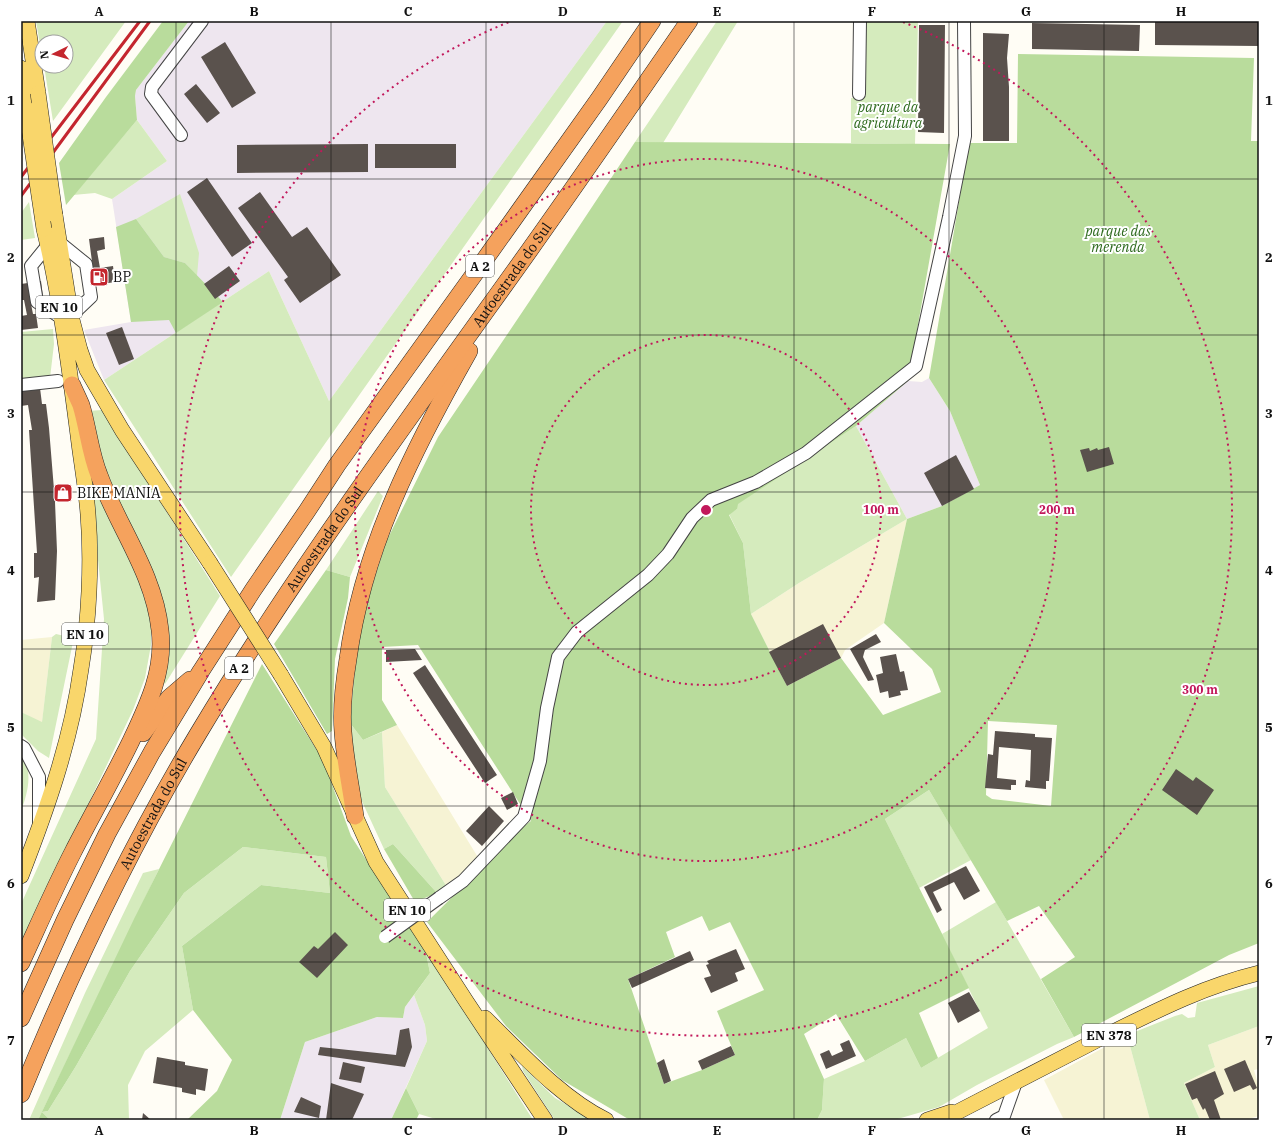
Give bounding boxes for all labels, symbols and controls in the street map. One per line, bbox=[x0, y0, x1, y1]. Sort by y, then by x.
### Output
text: A bbox=[94, 3, 104, 20]
text: B bbox=[249, 3, 259, 20]
text: C bbox=[404, 3, 413, 20]
text: D bbox=[558, 3, 568, 20]
text: E bbox=[713, 3, 721, 20]
text: F bbox=[868, 3, 876, 20]
text: G bbox=[1021, 3, 1031, 20]
text: H bbox=[1176, 3, 1187, 20]
north arrow bbox=[34, 34, 74, 74]
text: N bbox=[37, 50, 51, 60]
text: 1 bbox=[7, 92, 15, 109]
text: 1 bbox=[1265, 92, 1273, 109]
park label: parque da agricultura bbox=[854, 98, 923, 132]
street label: Autoestrada do Sul bbox=[468, 219, 555, 330]
park label: parque das merenda bbox=[1083, 222, 1152, 256]
text: 2 bbox=[7, 249, 15, 266]
text: 2 bbox=[1265, 249, 1273, 266]
road number: A 2 bbox=[466, 255, 494, 277]
fuel station icon: BP bbox=[88, 266, 110, 288]
place label: BP bbox=[113, 268, 131, 286]
road number: EN 10 bbox=[36, 296, 82, 318]
text: 3 bbox=[7, 405, 15, 422]
text: 3 bbox=[1265, 405, 1273, 422]
shop icon: BIKE MANIA bbox=[52, 482, 74, 504]
street label: Autoestrada do Sul bbox=[282, 483, 367, 595]
place label: BIKE MANIA bbox=[77, 484, 161, 502]
text: 100 m bbox=[863, 502, 899, 517]
text: 200 m bbox=[1039, 502, 1075, 517]
centre of rings bbox=[699, 503, 713, 517]
text: 4 bbox=[7, 562, 15, 579]
text: 4 bbox=[1265, 562, 1273, 579]
road number: EN 10 bbox=[62, 623, 108, 645]
road number: A 2 bbox=[225, 657, 253, 679]
text: 300 m bbox=[1182, 682, 1218, 697]
text: 5 bbox=[7, 719, 15, 736]
text: 5 bbox=[1265, 719, 1273, 736]
street label: Autoestrada do Sul bbox=[116, 755, 191, 873]
text: 6 bbox=[7, 875, 15, 892]
text: 6 bbox=[1265, 875, 1273, 892]
road number: EN 10 bbox=[384, 899, 430, 921]
road number: EN 378 bbox=[1082, 1024, 1136, 1046]
text: 7 bbox=[7, 1032, 15, 1049]
text: 7 bbox=[1265, 1032, 1273, 1049]
text: A bbox=[94, 1122, 104, 1139]
text: B bbox=[249, 1122, 259, 1139]
text: C bbox=[404, 1122, 413, 1139]
text: D bbox=[558, 1122, 568, 1139]
text: E bbox=[713, 1122, 721, 1139]
text: F bbox=[868, 1122, 876, 1139]
text: G bbox=[1021, 1122, 1031, 1139]
text: H bbox=[1176, 1122, 1187, 1139]

